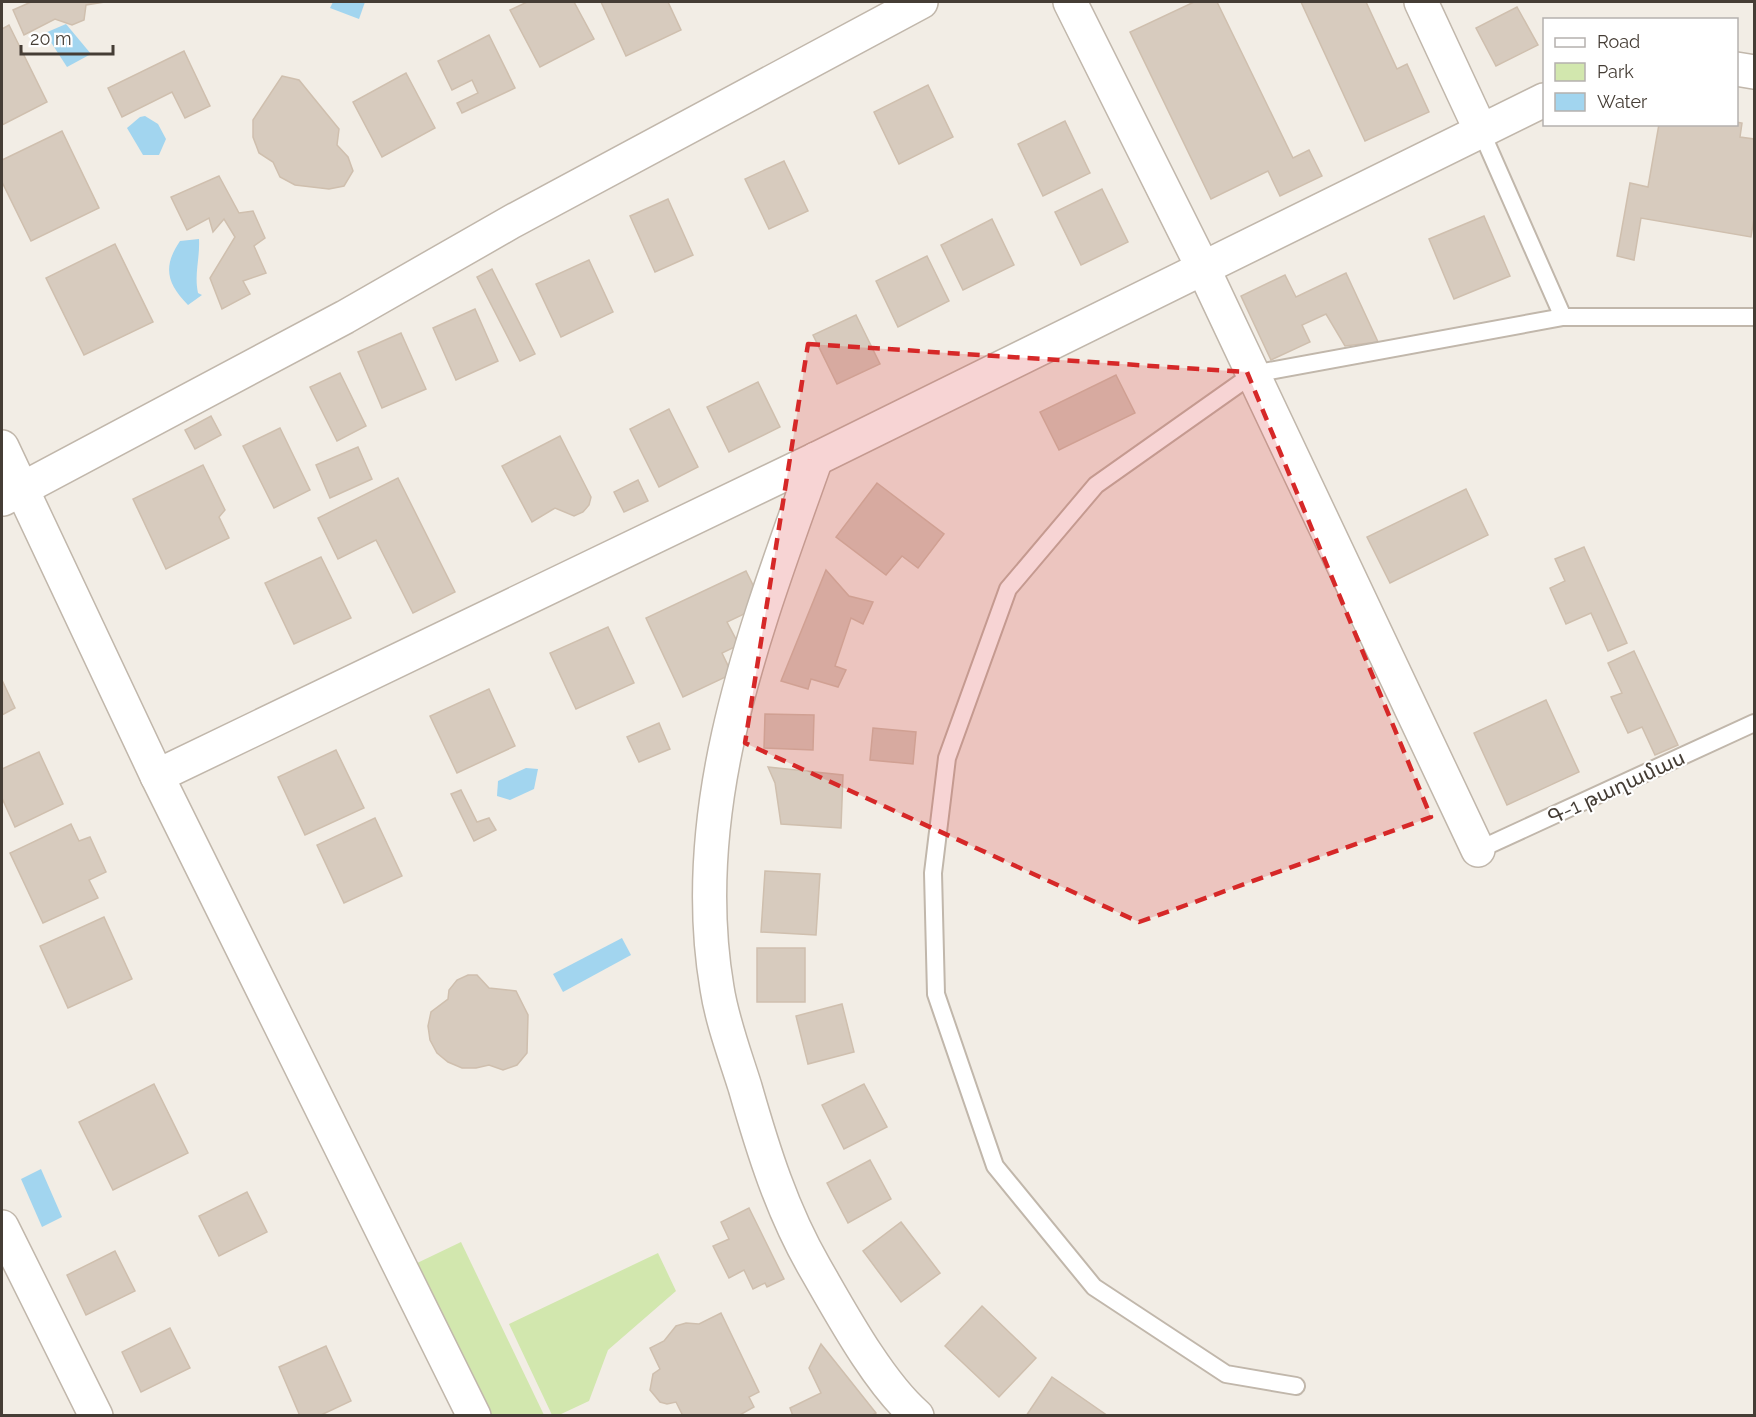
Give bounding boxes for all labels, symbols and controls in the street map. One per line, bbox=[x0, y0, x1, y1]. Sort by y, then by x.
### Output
scale bar bbox=[21, 18, 112, 56]
legend bbox=[1543, 18, 1738, 126]
text: 20 m bbox=[30, 28, 72, 49]
text: Road bbox=[1597, 31, 1640, 52]
text: Park bbox=[1597, 61, 1634, 82]
text: Water bbox=[1597, 91, 1648, 112]
street label: Գ-1 թաղամաս bbox=[1543, 744, 1689, 830]

